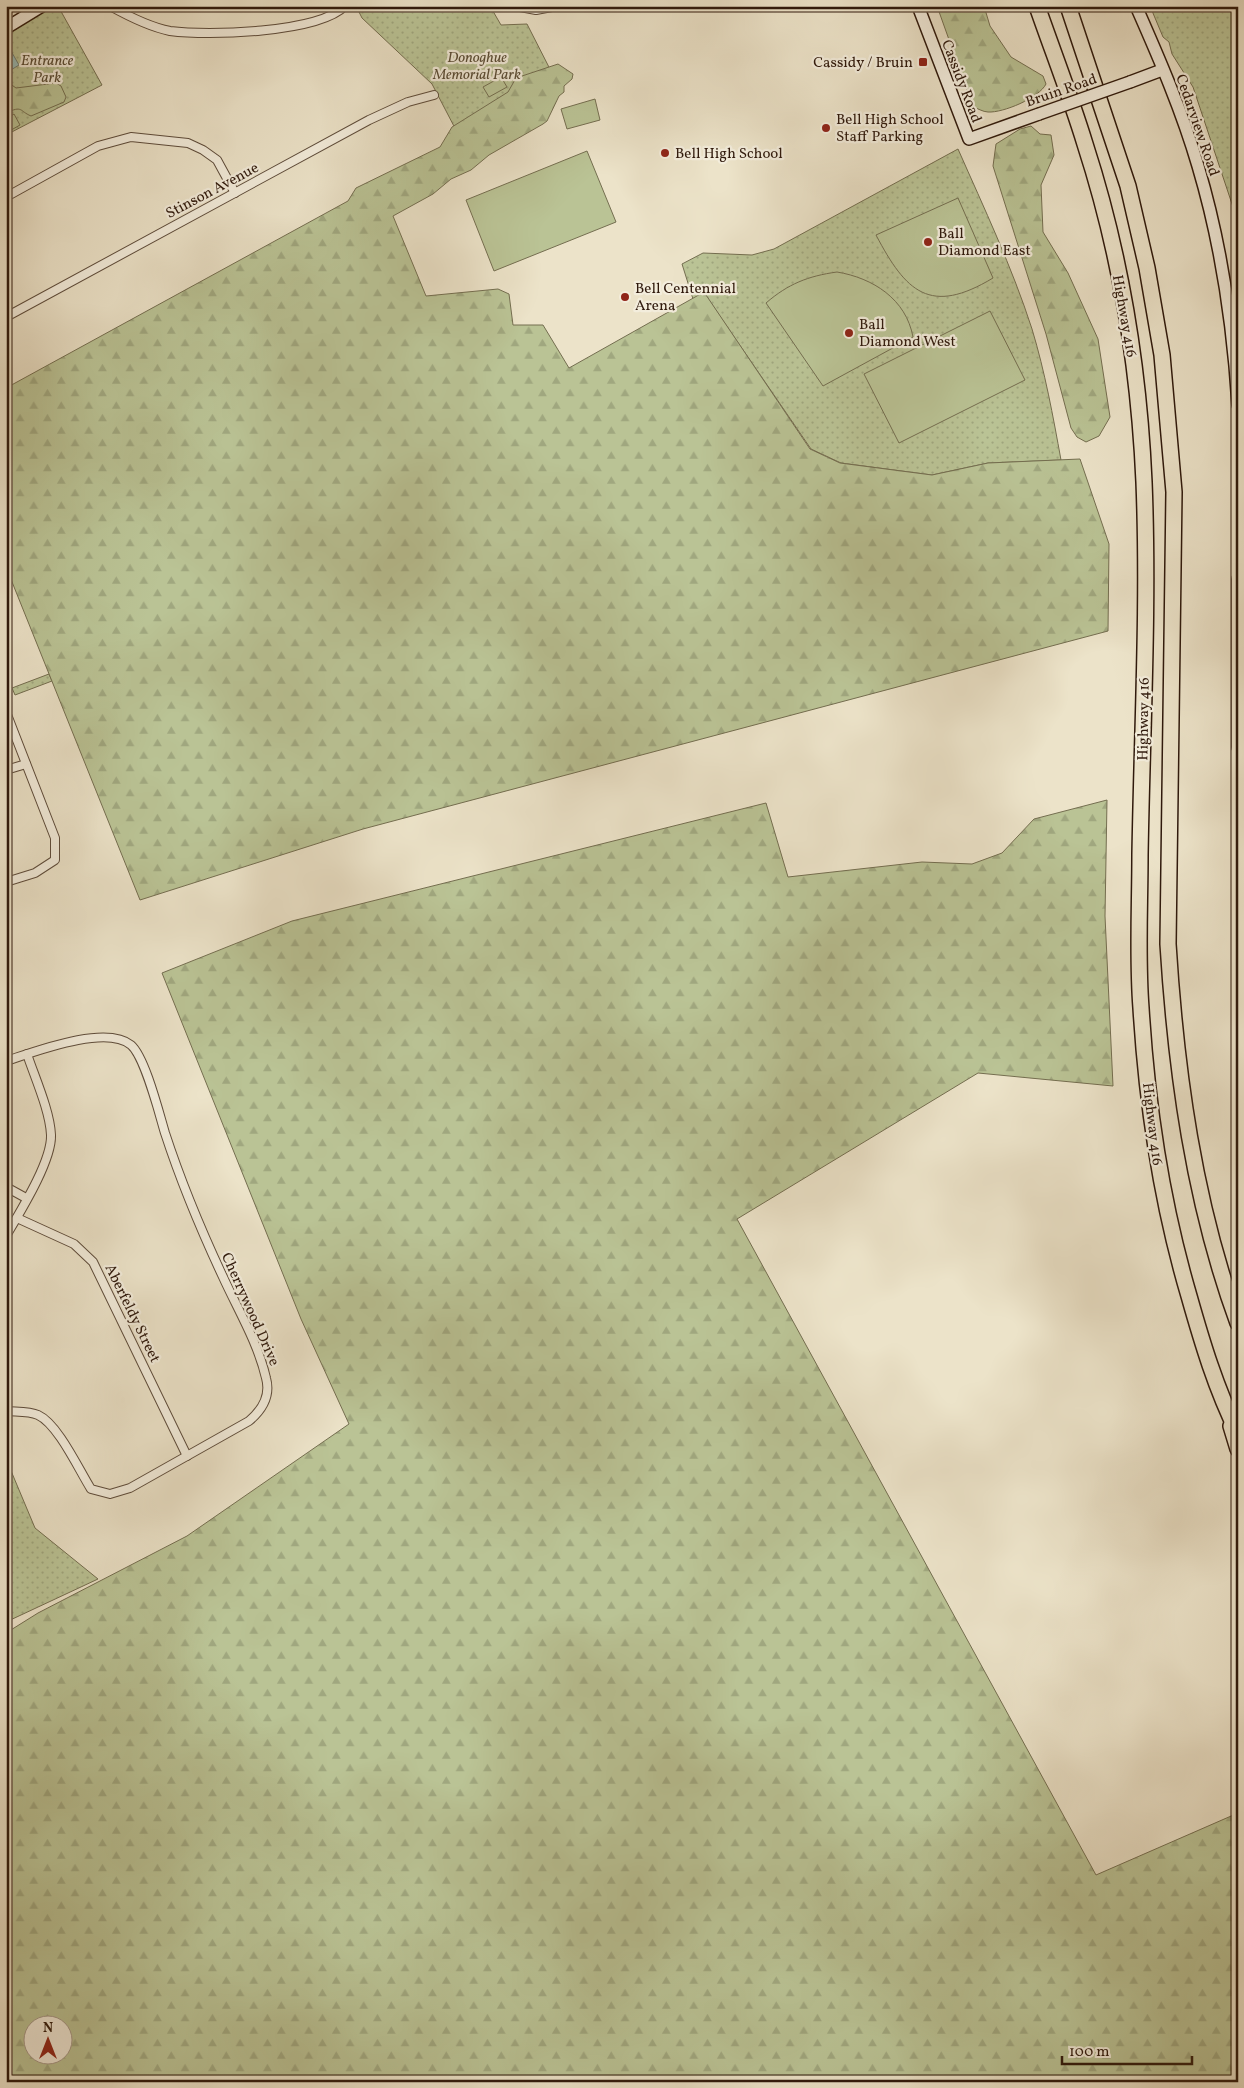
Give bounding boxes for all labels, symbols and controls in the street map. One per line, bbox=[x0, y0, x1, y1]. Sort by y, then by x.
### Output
street label: Cassidy Road bbox=[935, 37, 986, 126]
park label: Donoghue Memorial Park bbox=[432, 48, 521, 86]
park label: Entrance Park bbox=[21, 51, 74, 89]
place label: Cassidy / Bruin bbox=[813, 53, 913, 74]
marker: Cassidy / Bruin bbox=[917, 56, 929, 68]
street label: Bruin Road bbox=[1023, 69, 1100, 113]
street label: Cedarview Road bbox=[1169, 72, 1224, 179]
place label: Bell High School Staff Parking bbox=[836, 110, 944, 148]
marker: Bell High School Staff Parking bbox=[820, 122, 832, 134]
place label: Bell High School bbox=[675, 144, 783, 165]
marker: Bell High School bbox=[659, 147, 671, 159]
street label: Stinson Avenue bbox=[163, 158, 263, 225]
place label: Ball Diamond East bbox=[938, 224, 1031, 262]
marker: Ball Diamond East bbox=[922, 236, 934, 248]
street label: Highway 416 bbox=[1106, 273, 1141, 359]
place label: Bell Centennial Arena bbox=[635, 279, 736, 317]
marker: Bell Centennial Arena bbox=[619, 291, 631, 303]
place label: Ball Diamond West bbox=[859, 315, 956, 353]
marker: Ball Diamond West bbox=[843, 327, 855, 339]
street label: Highway 416 bbox=[1133, 677, 1156, 761]
street label: Highway 416 bbox=[1136, 1081, 1167, 1167]
street label: Cherrywood Drive bbox=[215, 1250, 284, 1370]
street label: Aberfeldy Street bbox=[99, 1261, 165, 1366]
north arrow bbox=[22, 2016, 72, 2066]
text: N bbox=[43, 2019, 53, 2038]
scale bar bbox=[1062, 2033, 1192, 2065]
text: 100 m bbox=[1069, 2042, 1109, 2063]

